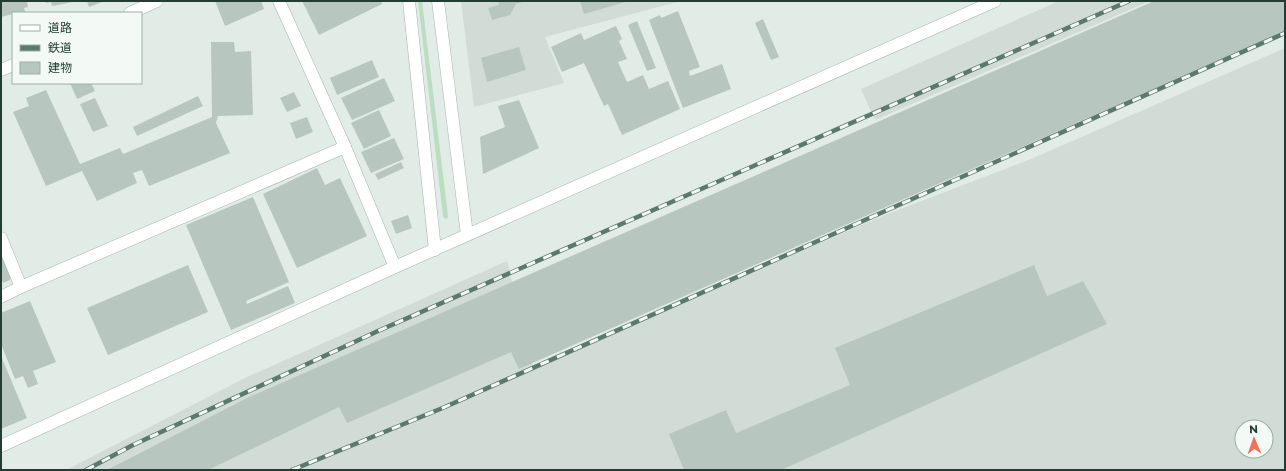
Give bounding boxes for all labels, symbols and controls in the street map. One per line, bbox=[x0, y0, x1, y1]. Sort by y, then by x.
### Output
legend bbox=[12, 12, 142, 84]
text: 道路 bbox=[48, 20, 72, 35]
text: 鉄道 bbox=[48, 40, 72, 55]
text: 建物 bbox=[48, 60, 72, 75]
north arrow bbox=[1234, 419, 1274, 459]
text: N bbox=[1249, 422, 1258, 436]

